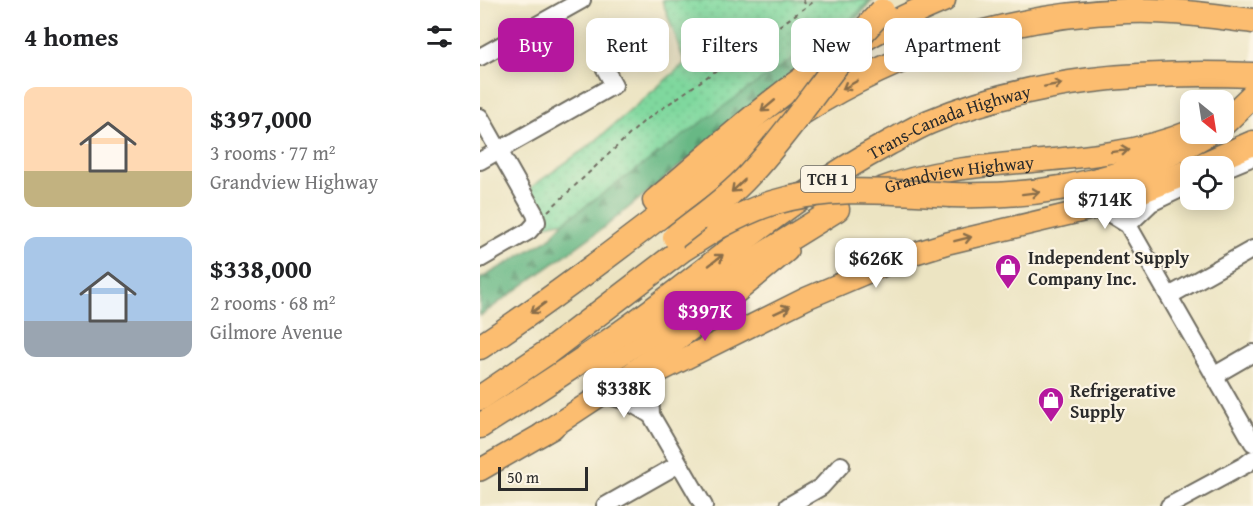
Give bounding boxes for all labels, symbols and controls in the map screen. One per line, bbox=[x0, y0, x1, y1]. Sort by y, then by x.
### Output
text: 4 homes bbox=[24, 17, 119, 56]
chip: Buy bbox=[498, 18, 574, 72]
chip: Rent bbox=[586, 18, 669, 72]
chip: Filters bbox=[681, 18, 779, 72]
chip: New bbox=[791, 18, 872, 72]
chip: Apartment bbox=[884, 18, 1022, 72]
icon: filters bbox=[423, 20, 456, 53]
street label: Trans-Canada Highway bbox=[862, 77, 1033, 166]
one-way arrow bbox=[842, 79, 859, 91]
one-way arrow bbox=[1043, 79, 1063, 90]
north arrow bbox=[1180, 90, 1234, 144]
map controls bbox=[1180, 90, 1234, 210]
text: $397,000 bbox=[210, 99, 312, 138]
one-way arrow bbox=[761, 99, 776, 113]
icon: home bbox=[72, 111, 144, 183]
text: 3 rooms · 77 m² bbox=[210, 138, 336, 167]
one-way arrow bbox=[1110, 145, 1130, 156]
street label: Grandview Highway bbox=[881, 148, 1035, 200]
button: locate bbox=[1180, 156, 1234, 210]
road number: TCH 1 bbox=[801, 166, 855, 192]
text: Grandview Highway bbox=[210, 167, 378, 196]
one-way arrow bbox=[731, 178, 746, 192]
pin: $714K bbox=[1063, 179, 1147, 230]
text: $714K bbox=[1078, 184, 1132, 213]
one-way arrow bbox=[1020, 187, 1040, 198]
one-way arrow bbox=[954, 233, 973, 245]
pin: $626K bbox=[834, 238, 918, 289]
text: $626K bbox=[849, 243, 903, 272]
place label: Independent Supply Company Inc. bbox=[1028, 244, 1190, 292]
text: $338,000 bbox=[210, 249, 312, 288]
shop icon: Independent Supply Company Inc. bbox=[993, 252, 1023, 290]
one-way arrow bbox=[708, 253, 724, 266]
icon: home bbox=[72, 261, 144, 333]
text: 2 rooms · 68 m² bbox=[210, 288, 336, 317]
pin: $397K bbox=[663, 291, 747, 342]
text: $397K bbox=[678, 296, 732, 325]
one-way arrow bbox=[530, 302, 546, 314]
one-way arrow bbox=[772, 303, 790, 315]
text: Gilmore Avenue bbox=[210, 317, 343, 346]
pin: $338K bbox=[582, 368, 666, 419]
text: $338K bbox=[597, 373, 651, 402]
place label: Refrigerative Supply bbox=[1070, 377, 1176, 425]
shop icon: Refrigerative Supply bbox=[1036, 385, 1066, 423]
scale bar bbox=[498, 464, 588, 492]
text: 50 m bbox=[507, 465, 539, 489]

